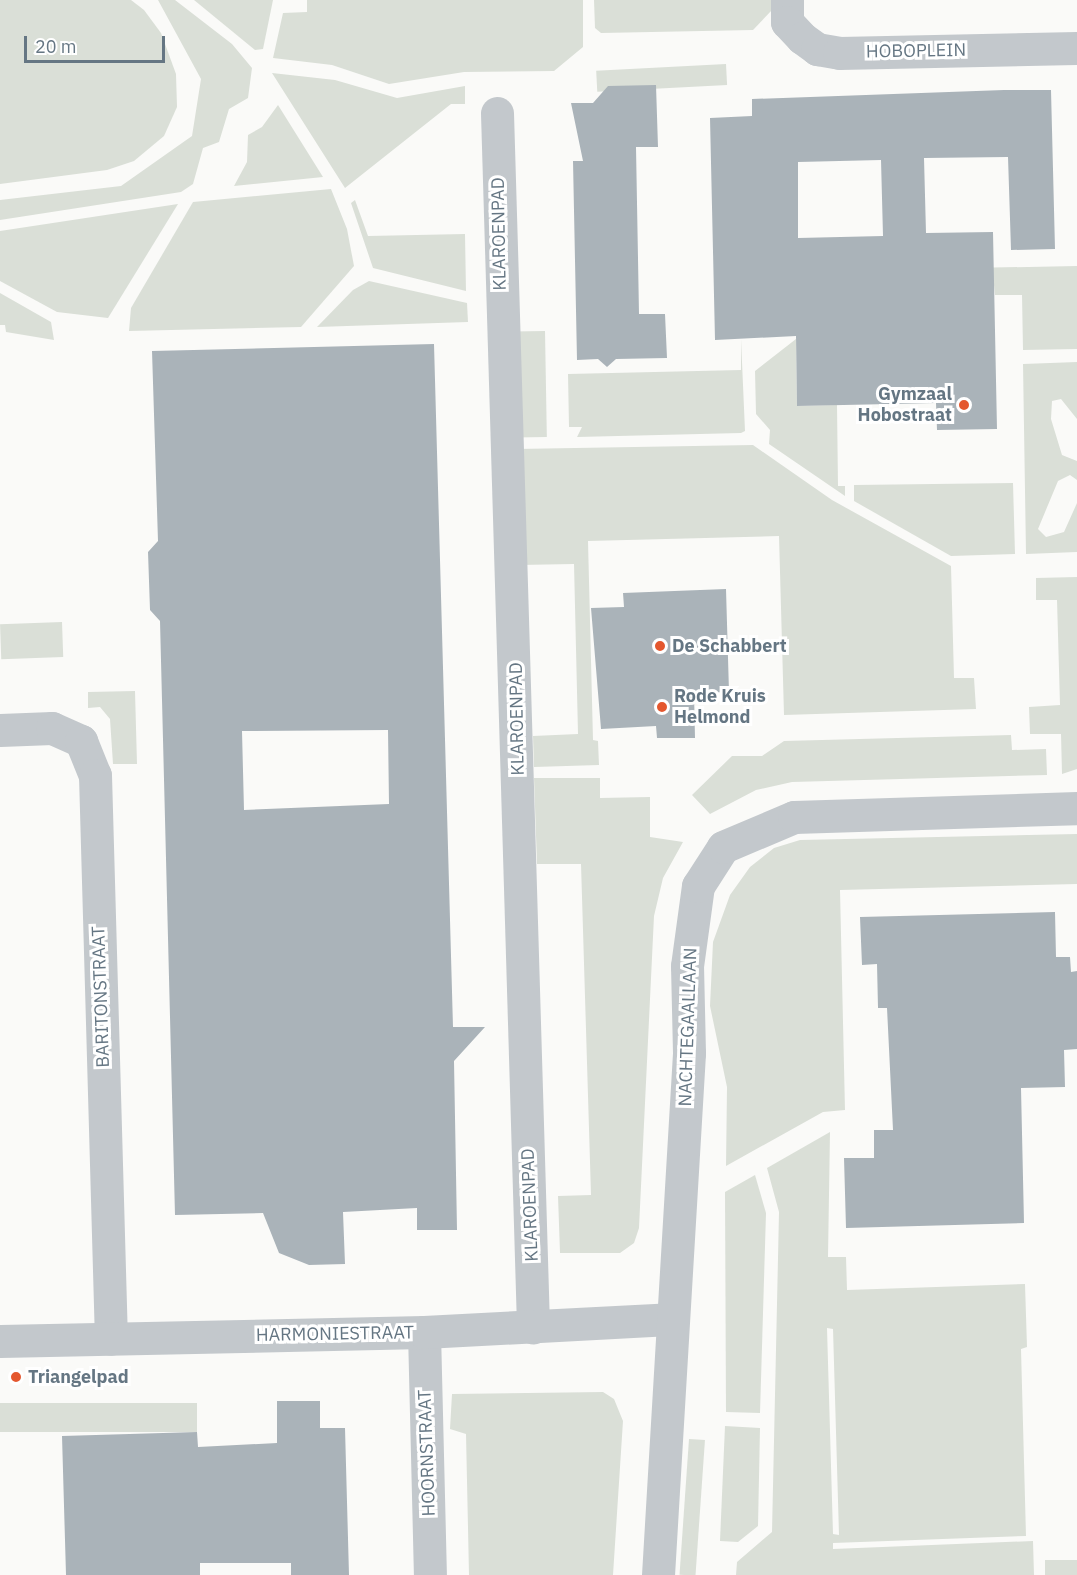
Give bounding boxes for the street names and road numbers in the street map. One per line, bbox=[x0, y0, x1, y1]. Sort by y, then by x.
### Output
street label: HOBOPLEIN bbox=[866, 39, 966, 63]
street label: KLAROENPAD bbox=[487, 177, 511, 291]
street label: KLAROENPAD bbox=[505, 662, 529, 776]
street label: BARITONSTRAAT bbox=[88, 926, 114, 1068]
street label: NACHTEGAALLAAN bbox=[674, 947, 702, 1107]
street label: KLAROENPAD bbox=[517, 1148, 543, 1262]
street label: HARMONIESTRAAT bbox=[256, 1322, 414, 1346]
street label: HOORNSTRAAT bbox=[414, 1389, 440, 1517]

